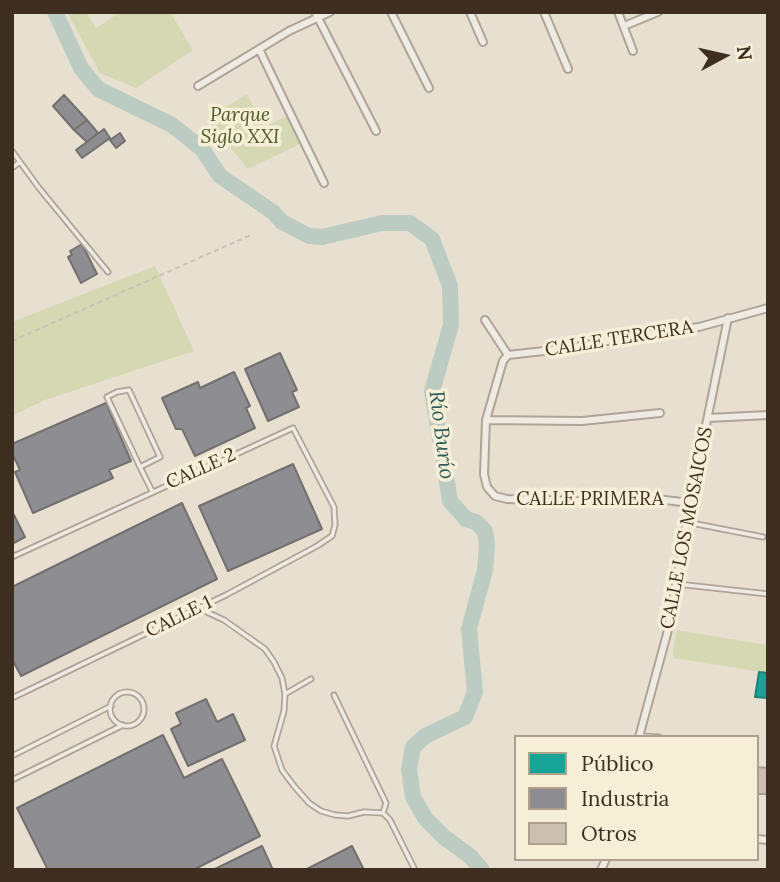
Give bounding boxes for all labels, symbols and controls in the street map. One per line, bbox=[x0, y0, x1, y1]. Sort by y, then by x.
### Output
north arrow bbox=[689, 21, 759, 91]
text: N bbox=[732, 44, 758, 62]
park label: Parque Siglo XXI bbox=[201, 105, 279, 149]
street label: CALLE TERCERA bbox=[543, 316, 695, 362]
water label: Río Burío bbox=[423, 389, 459, 481]
street label: CALLE LOS MOSAICOS bbox=[656, 425, 718, 631]
street label: CALLE 2 bbox=[163, 444, 239, 494]
street label: CALLE PRIMERA bbox=[516, 489, 664, 511]
street label: CALLE 1 bbox=[142, 591, 216, 643]
legend bbox=[514, 735, 759, 861]
text: Público bbox=[581, 750, 653, 777]
text: Industria bbox=[581, 785, 669, 812]
text: Otros bbox=[581, 820, 637, 847]

